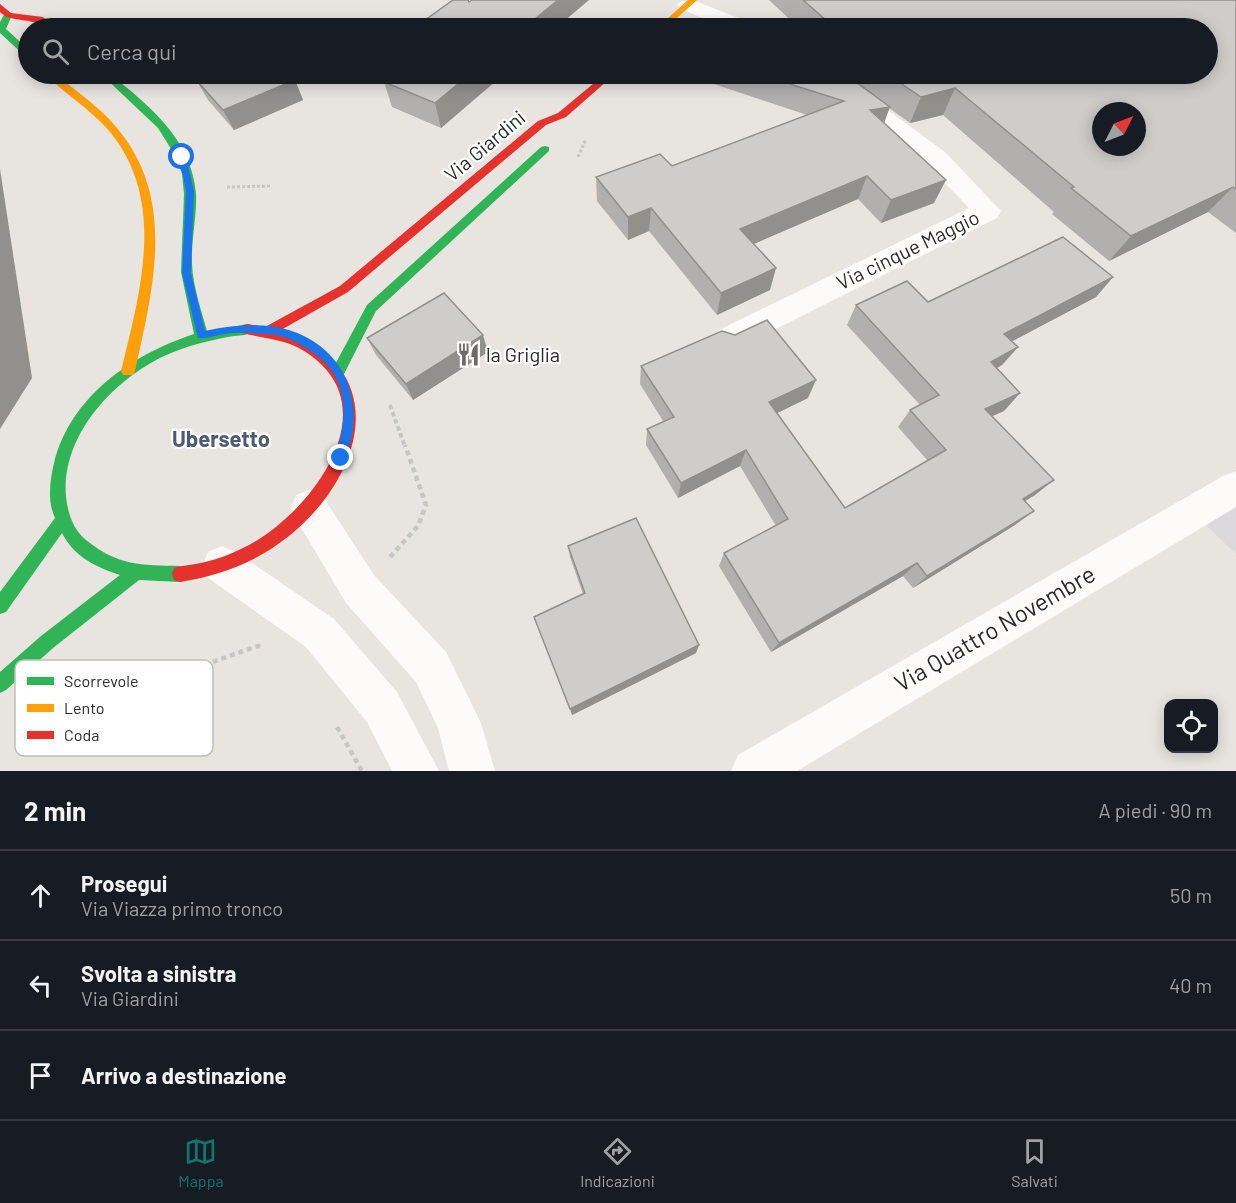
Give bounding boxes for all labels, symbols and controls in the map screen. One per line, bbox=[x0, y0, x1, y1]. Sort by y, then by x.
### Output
search box bbox=[18, 18, 1218, 84]
icon: search bbox=[39, 35, 72, 68]
text: Cerca qui bbox=[87, 38, 177, 64]
north arrow bbox=[1092, 102, 1146, 156]
street label: Via Giardini bbox=[439, 105, 530, 186]
route start bbox=[168, 143, 194, 169]
street label: Via cinque Maggio bbox=[832, 204, 983, 294]
restaurant icon: la Griglia bbox=[455, 342, 481, 368]
place label: la Griglia bbox=[486, 342, 560, 366]
district label: Ubersetto bbox=[172, 425, 270, 451]
route end bbox=[327, 444, 353, 470]
street label: Via Quattro Novembre bbox=[889, 558, 1100, 697]
legend bbox=[15, 660, 213, 756]
text: Scorrevole bbox=[64, 671, 138, 690]
text: Lento bbox=[64, 698, 105, 717]
map controls bbox=[1164, 699, 1218, 753]
button: locate bbox=[1164, 699, 1218, 753]
text: Coda bbox=[64, 725, 99, 744]
text: 2 min bbox=[24, 795, 86, 826]
text: A piedi · 90 m bbox=[1099, 798, 1212, 822]
text: Prosegui bbox=[81, 870, 167, 896]
icon: ahead bbox=[24, 879, 57, 912]
text: 50 m bbox=[1170, 883, 1212, 907]
text: Via Viazza primo tronco bbox=[81, 896, 283, 920]
text: Svolta a sinistra bbox=[81, 960, 236, 986]
icon: left bbox=[24, 969, 57, 1002]
text: 40 m bbox=[1169, 973, 1212, 997]
text: Via Giardini bbox=[81, 986, 179, 1010]
icon: arrive bbox=[24, 1059, 57, 1092]
text: Arrivo a destinazione bbox=[81, 1062, 287, 1088]
tab: Mappa bbox=[178, 1135, 224, 1190]
tab: Indicazioni bbox=[580, 1135, 655, 1190]
tab: Salvati bbox=[1011, 1135, 1058, 1190]

